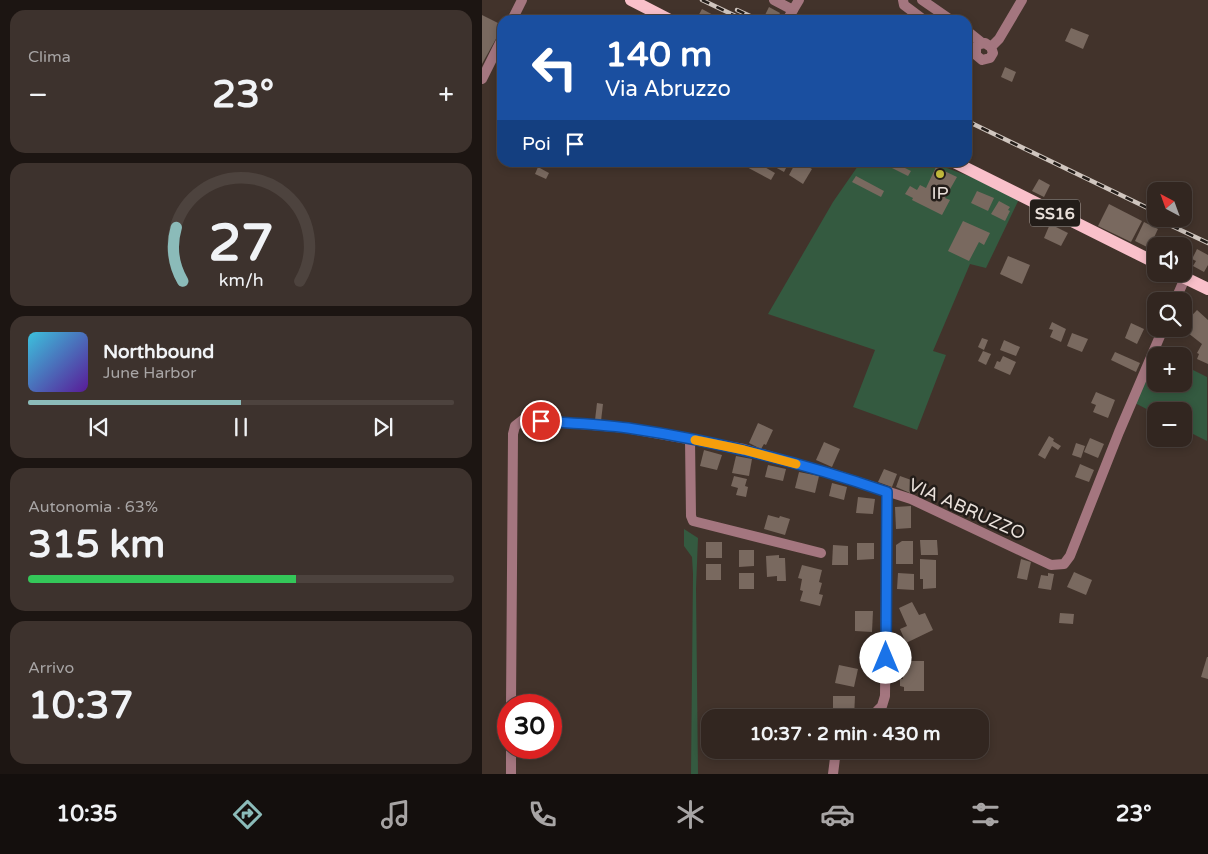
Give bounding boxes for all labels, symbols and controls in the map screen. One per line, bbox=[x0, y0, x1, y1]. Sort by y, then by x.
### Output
text: 140 m bbox=[605, 34, 712, 76]
icon: left bbox=[522, 35, 587, 100]
text: Clima bbox=[28, 47, 71, 67]
text: 23° bbox=[212, 72, 274, 118]
text: Via Abruzzo bbox=[605, 76, 731, 102]
text: − bbox=[28, 78, 48, 112]
text: + bbox=[438, 78, 454, 112]
icon: arrive bbox=[561, 130, 589, 158]
text: Poi bbox=[522, 133, 551, 155]
marker: IP bbox=[934, 168, 946, 180]
place label: IP bbox=[931, 182, 949, 204]
north arrow bbox=[1147, 182, 1192, 228]
map controls bbox=[1147, 182, 1192, 447]
road number: SS16 bbox=[1030, 200, 1080, 227]
text: 27 bbox=[208, 212, 274, 275]
button: sound bbox=[1147, 237, 1192, 282]
text: km/h bbox=[219, 270, 263, 291]
button: search bbox=[1147, 292, 1192, 337]
text: Northbound bbox=[103, 341, 214, 363]
button: + bbox=[1147, 347, 1192, 392]
text: June Harbor bbox=[103, 363, 196, 383]
pin bbox=[520, 400, 562, 442]
button: − bbox=[1147, 402, 1192, 447]
icon: arrive bbox=[527, 407, 555, 435]
icon: previous bbox=[85, 413, 113, 441]
icon: pause bbox=[227, 413, 255, 441]
icon: next bbox=[369, 413, 397, 441]
street label: VIA ABRUZZO bbox=[905, 473, 1029, 545]
text: Autonomia · 63% bbox=[28, 497, 158, 517]
text: 315 km bbox=[28, 522, 165, 568]
position arrow bbox=[859, 631, 911, 683]
text: Arrivo bbox=[28, 658, 74, 678]
text: 10:37 bbox=[28, 683, 133, 729]
speed limit sign: 30 bbox=[497, 694, 562, 759]
text: 10:37 · 2 min · 430 m bbox=[749, 723, 941, 745]
icon: directions bbox=[230, 797, 265, 832]
icon: music bbox=[378, 797, 413, 832]
icon: phone bbox=[525, 797, 560, 832]
icon: climate bbox=[673, 797, 708, 832]
icon: car bbox=[820, 797, 855, 832]
icon: filters bbox=[968, 797, 1003, 832]
text: 10:35 bbox=[56, 801, 117, 827]
text: 23° bbox=[1116, 801, 1152, 827]

